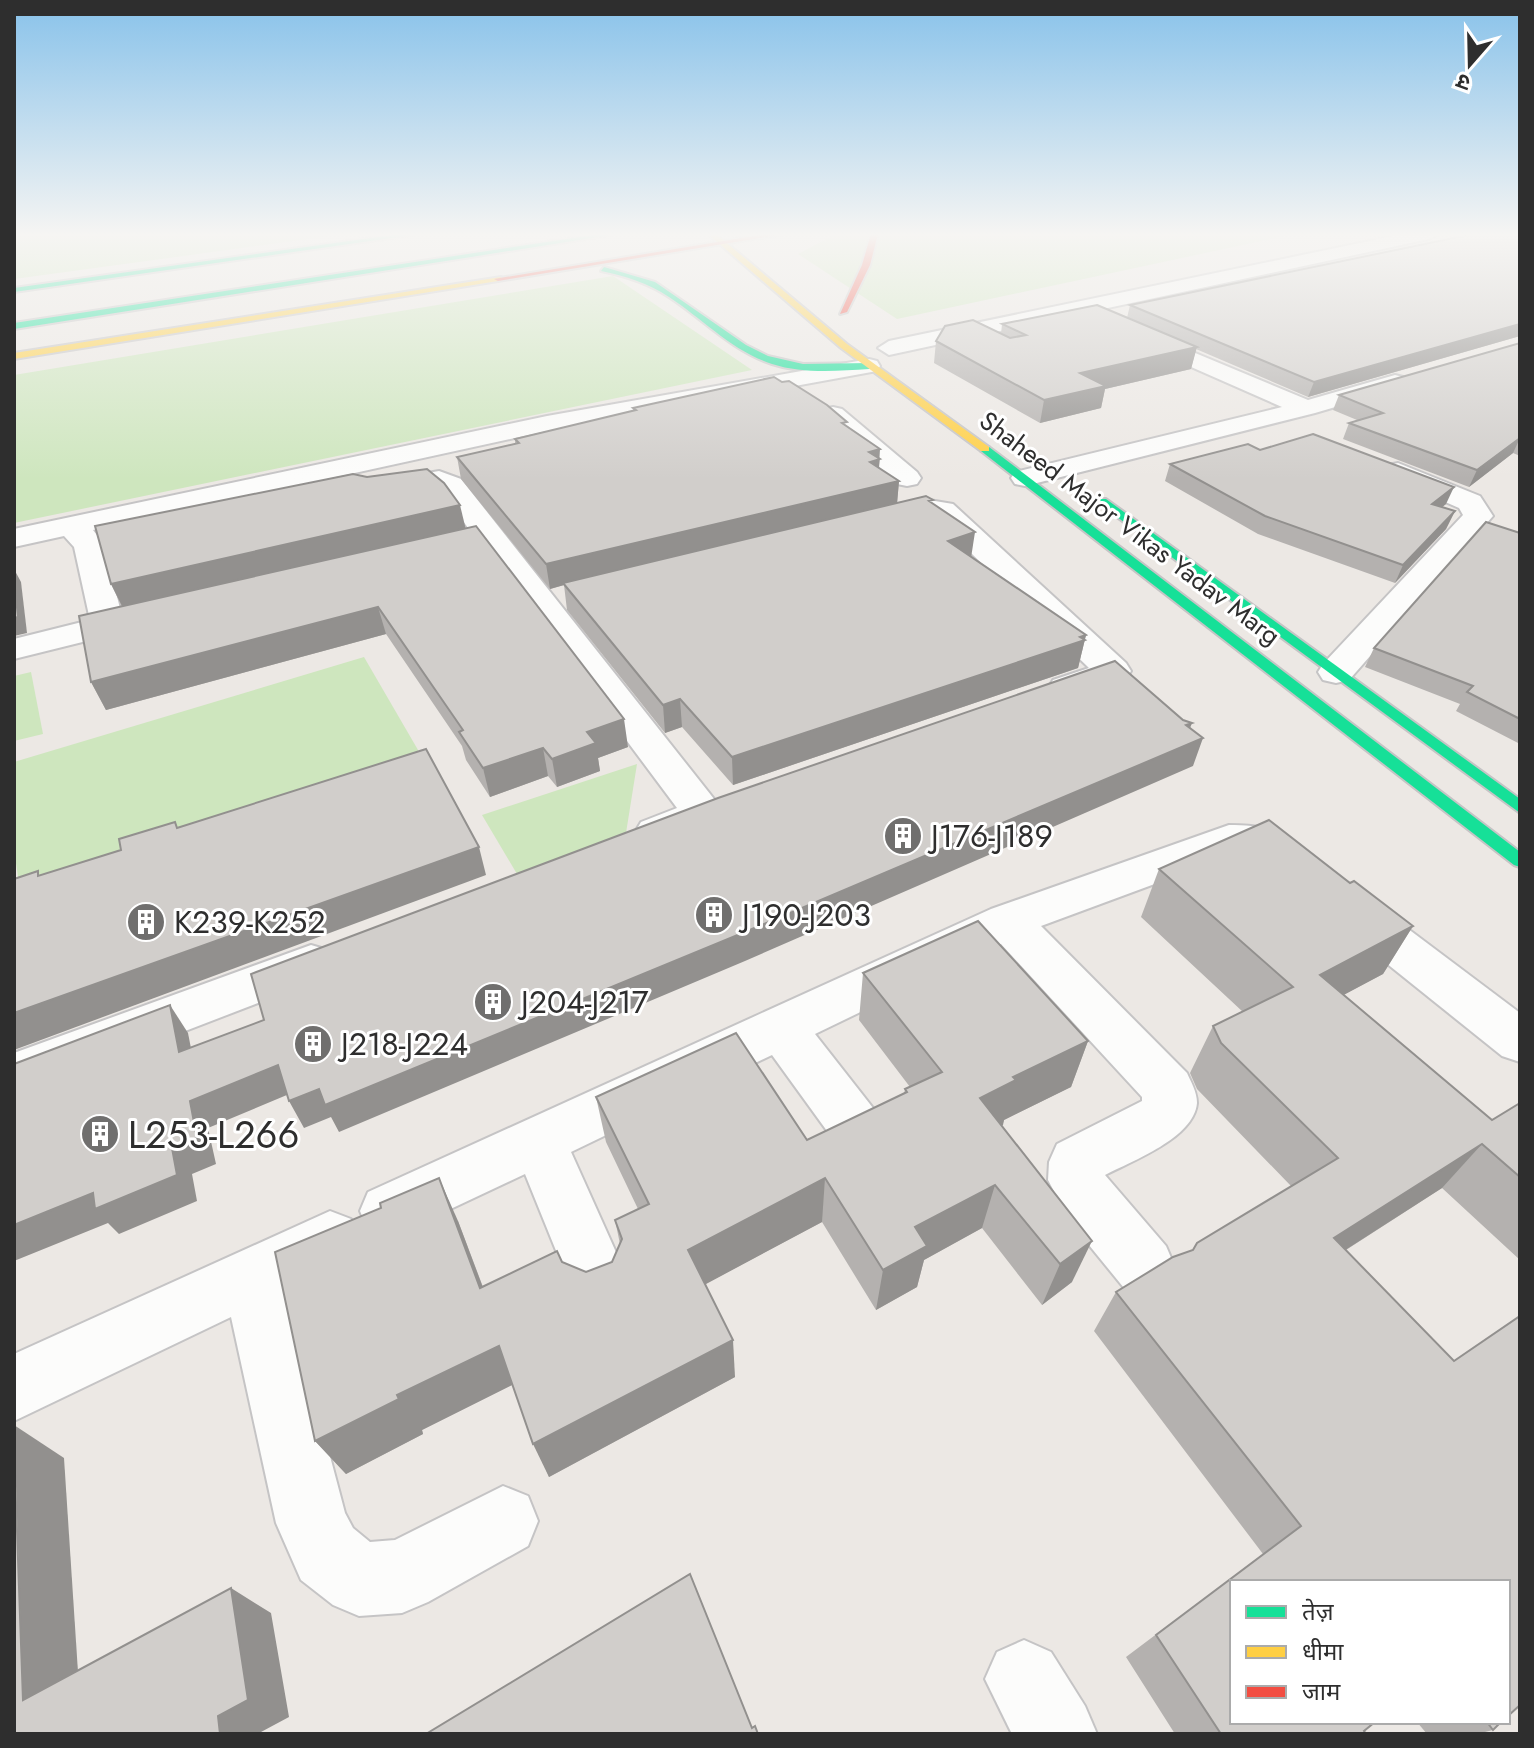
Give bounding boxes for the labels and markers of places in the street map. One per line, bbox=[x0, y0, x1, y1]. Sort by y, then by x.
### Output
place label: J176-J189 bbox=[927, 813, 1053, 859]
building icon: J176-J189 bbox=[882, 815, 924, 857]
place label: J190-J203 bbox=[738, 892, 871, 938]
building icon: J190-J203 bbox=[693, 894, 735, 936]
place label: K239-K252 bbox=[174, 899, 325, 945]
building icon: K239-K252 bbox=[125, 901, 167, 943]
place label: J204-J217 bbox=[517, 979, 649, 1025]
building icon: J204-J217 bbox=[472, 981, 514, 1023]
place label: J218-J224 bbox=[337, 1021, 468, 1067]
building icon: J218-J224 bbox=[292, 1023, 334, 1065]
place label: L253-L266 bbox=[128, 1107, 299, 1162]
building icon: L253-L266 bbox=[79, 1113, 121, 1155]

